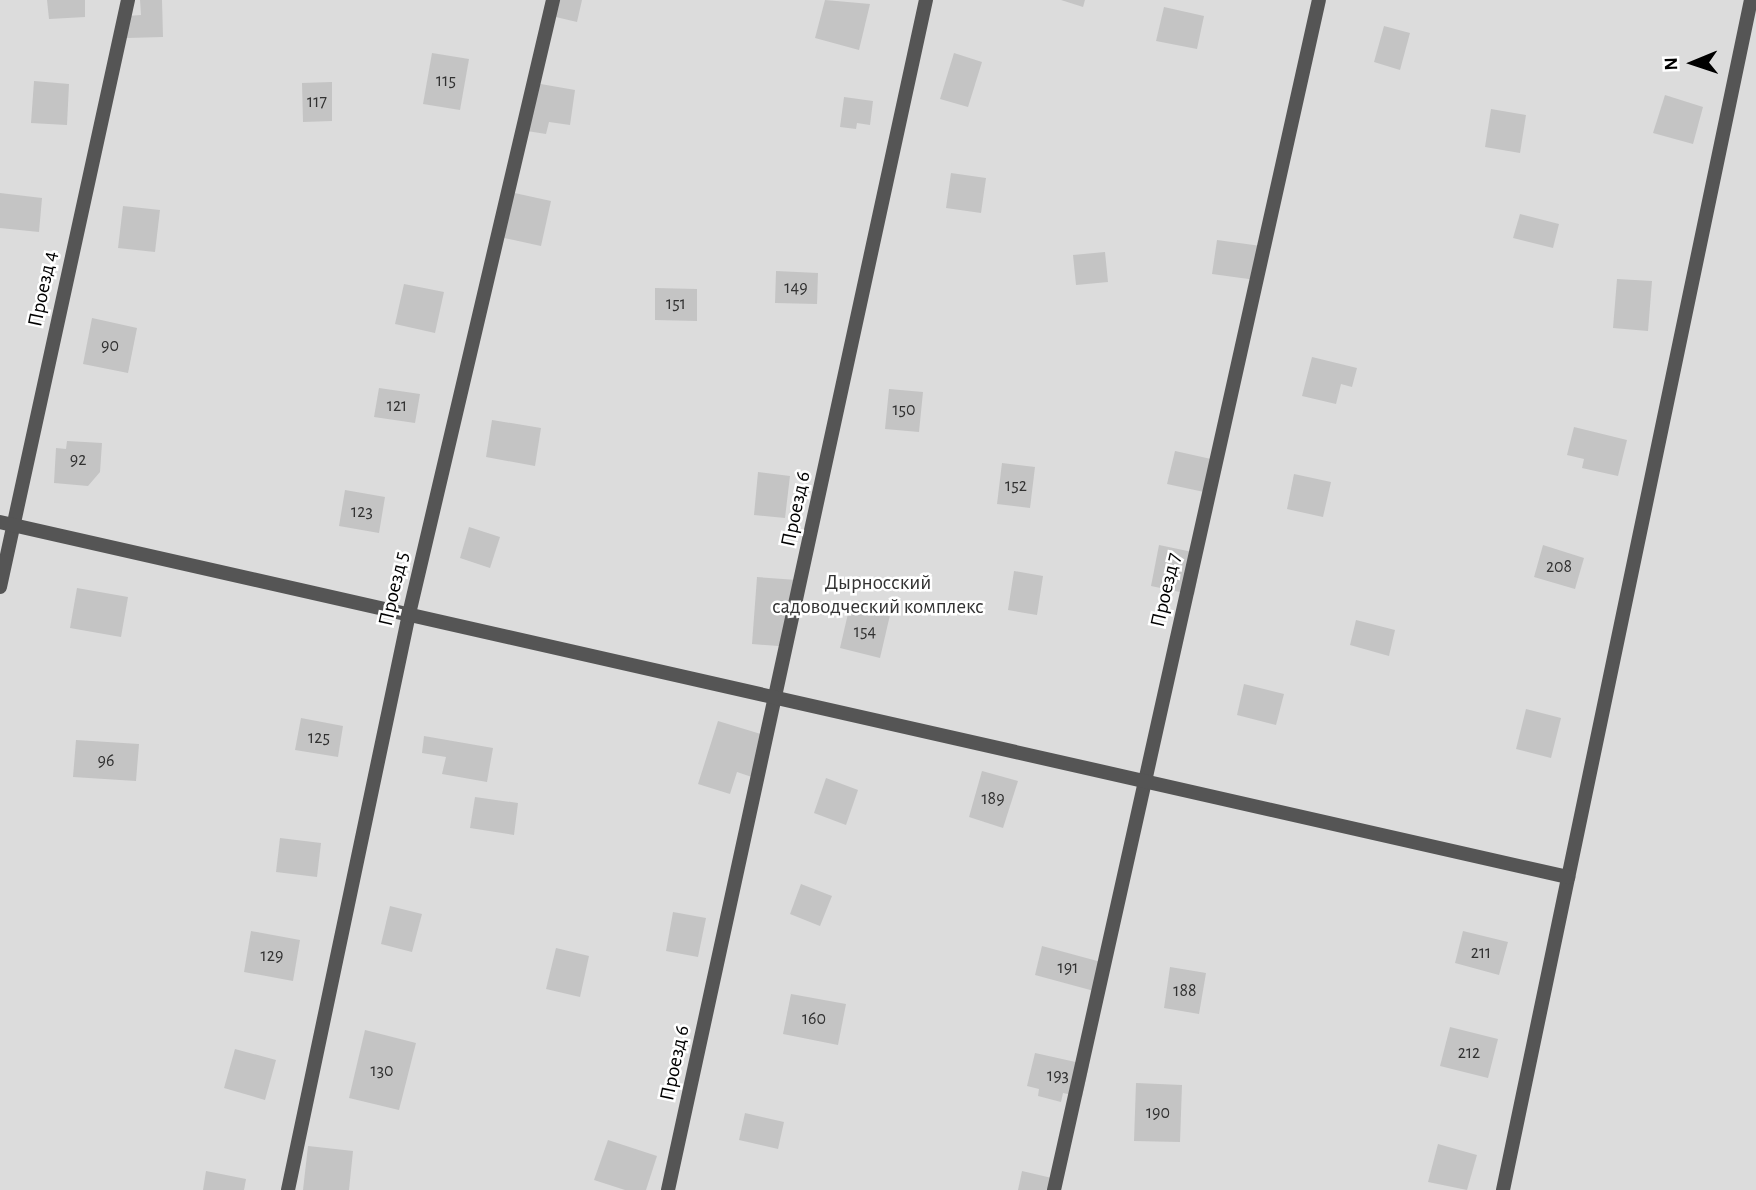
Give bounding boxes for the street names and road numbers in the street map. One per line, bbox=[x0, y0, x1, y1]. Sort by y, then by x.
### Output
street label: Проезд 4 bbox=[23, 249, 63, 329]
street label: Проезд 6 bbox=[776, 469, 816, 549]
street label: Проезд 5 bbox=[373, 549, 415, 629]
street label: Проезд 7 bbox=[1145, 550, 1187, 630]
street label: Проезд 6 bbox=[655, 1023, 695, 1103]

